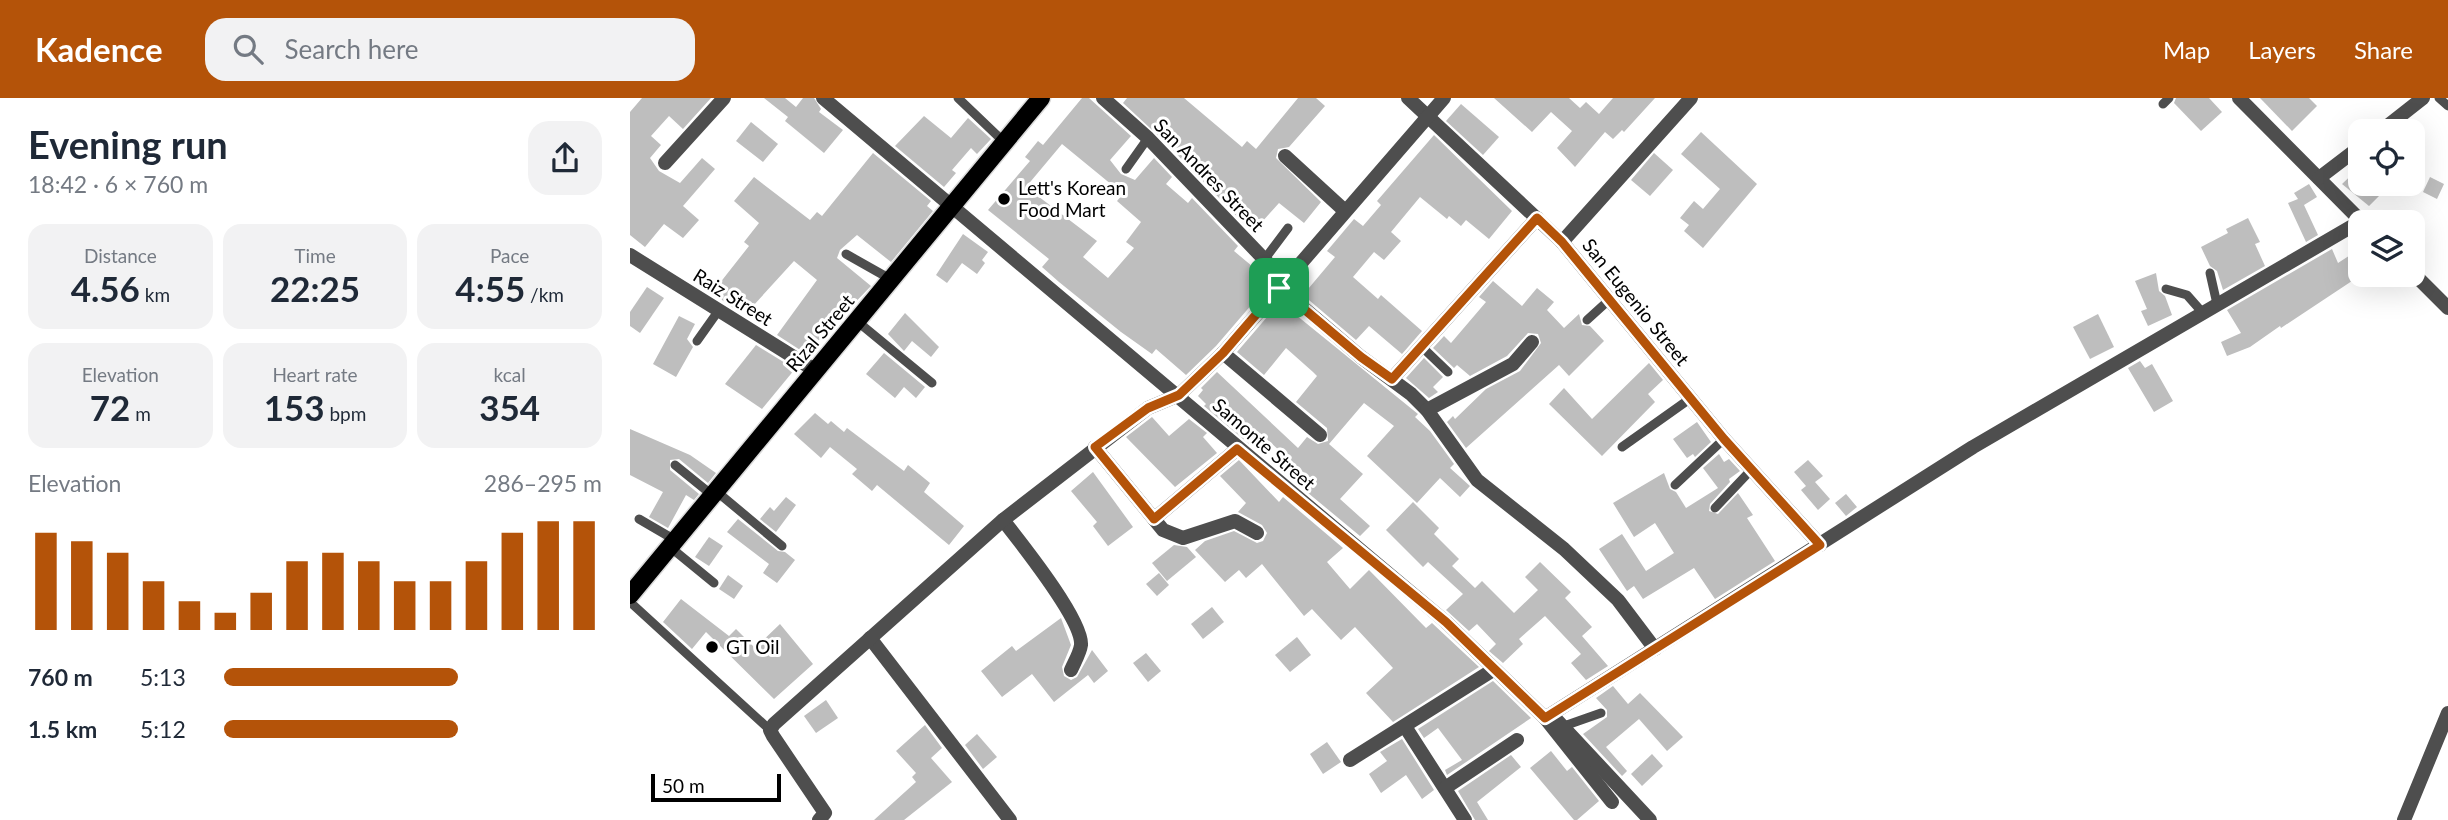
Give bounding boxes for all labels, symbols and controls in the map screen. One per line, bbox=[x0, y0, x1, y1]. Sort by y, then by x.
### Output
search box bbox=[205, 18, 695, 81]
text: Kadence bbox=[35, 29, 163, 69]
icon: search bbox=[229, 30, 267, 68]
text: Search here bbox=[285, 33, 419, 65]
text: Map bbox=[2163, 35, 2210, 64]
text: Layers bbox=[2248, 35, 2316, 64]
text: Share bbox=[2354, 35, 2413, 64]
street label: San Andres Street bbox=[1150, 113, 1269, 236]
map controls bbox=[2348, 119, 2425, 287]
button: locate bbox=[2348, 119, 2425, 196]
text: Evening run bbox=[28, 121, 228, 167]
button: share bbox=[528, 121, 602, 195]
text: 18:42 · 6 × 760 m bbox=[28, 170, 208, 198]
place label: Lett's Korean Food Mart bbox=[1018, 176, 1126, 221]
marker: Lett's Korean Food Mart bbox=[996, 191, 1012, 207]
button: layers bbox=[2348, 210, 2425, 287]
street label: San Eugenio Street bbox=[1578, 234, 1695, 370]
text: Distance bbox=[84, 244, 157, 267]
text: Time bbox=[294, 244, 336, 267]
text: Pace bbox=[490, 244, 529, 267]
pin bbox=[1249, 258, 1309, 318]
street label: Raiz Street bbox=[689, 263, 777, 330]
text: 4.56 bbox=[71, 267, 140, 309]
text: 22:25 bbox=[270, 267, 360, 309]
text: 4:55 bbox=[455, 267, 525, 309]
icon: arrive bbox=[1260, 269, 1298, 307]
text: km bbox=[140, 283, 170, 306]
text: /km bbox=[525, 283, 564, 306]
street label: Rizal Street bbox=[781, 289, 859, 376]
text: Elevation bbox=[82, 363, 159, 386]
text: Heart rate bbox=[272, 363, 358, 386]
text: kcal bbox=[494, 363, 526, 386]
text: 72 bbox=[90, 386, 130, 428]
text: 153 bbox=[264, 386, 325, 428]
text: 354 bbox=[479, 386, 540, 428]
street label: Samonte Street bbox=[1208, 393, 1320, 494]
text: m bbox=[130, 402, 151, 425]
text: bpm bbox=[325, 402, 366, 425]
text: Elevation bbox=[28, 469, 121, 497]
text: 286–295 m bbox=[484, 469, 602, 497]
place label: GT Oil bbox=[726, 635, 779, 658]
marker: GT Oil bbox=[704, 639, 720, 655]
text: 760 m bbox=[28, 663, 93, 691]
text: 5:13 bbox=[140, 663, 186, 691]
text: 1.5 km bbox=[28, 715, 97, 743]
text: 5:12 bbox=[140, 715, 186, 743]
scale bar bbox=[651, 771, 780, 803]
text: 50 m bbox=[662, 774, 705, 797]

